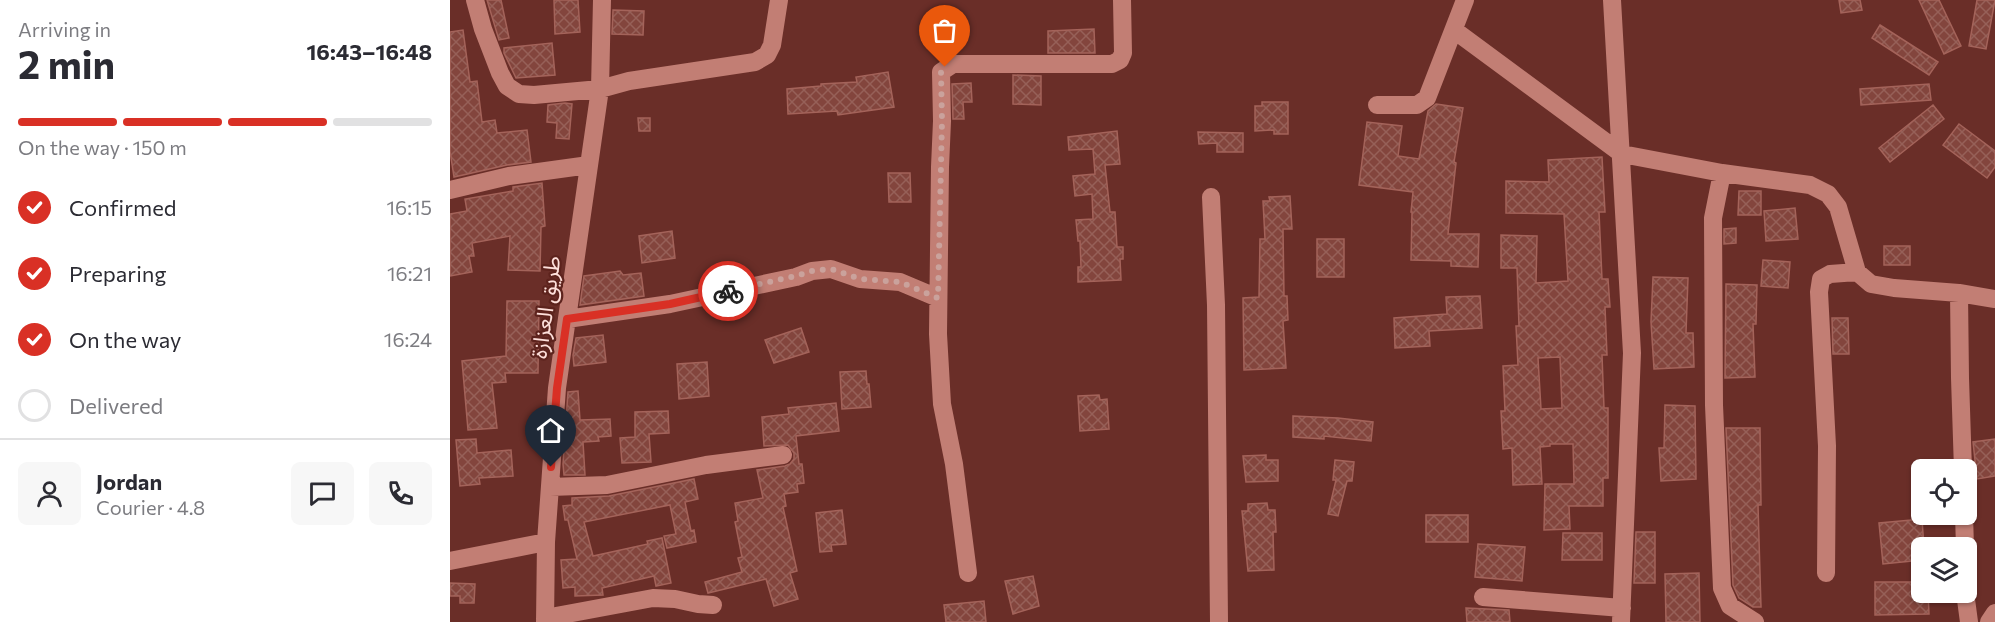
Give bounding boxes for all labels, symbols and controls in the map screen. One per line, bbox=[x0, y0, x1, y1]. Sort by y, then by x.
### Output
pin bbox=[919, 5, 970, 67]
icon: bag bbox=[928, 14, 961, 47]
text: Arriving in bbox=[18, 17, 111, 41]
text: 16:43–16:48 bbox=[306, 38, 432, 65]
text: 2 min bbox=[18, 39, 115, 87]
text: On the way · 150 m bbox=[18, 135, 187, 159]
icon: check bbox=[18, 191, 51, 224]
text: Confirmed bbox=[69, 194, 176, 221]
text: 16:15 bbox=[387, 195, 432, 219]
street label: طريق العزازة bbox=[524, 254, 567, 360]
icon: check bbox=[18, 257, 51, 290]
text: Preparing bbox=[69, 260, 166, 287]
text: 16:21 bbox=[387, 261, 432, 285]
courier bbox=[698, 261, 758, 321]
icon: bike bbox=[712, 275, 745, 308]
icon: check bbox=[18, 323, 51, 356]
text: On the way bbox=[69, 326, 181, 353]
text: 16:24 bbox=[384, 327, 432, 351]
text: Delivered bbox=[69, 392, 163, 419]
pin bbox=[525, 405, 576, 467]
icon: home bbox=[534, 414, 567, 447]
map controls bbox=[1911, 459, 1977, 603]
button: locate bbox=[1911, 459, 1977, 525]
button: person bbox=[18, 462, 81, 525]
button: chat bbox=[291, 462, 354, 525]
button: phone bbox=[369, 462, 432, 525]
text: Jordan bbox=[96, 468, 162, 495]
text: Courier · 4.8 bbox=[96, 495, 205, 519]
button: layers bbox=[1911, 537, 1977, 603]

